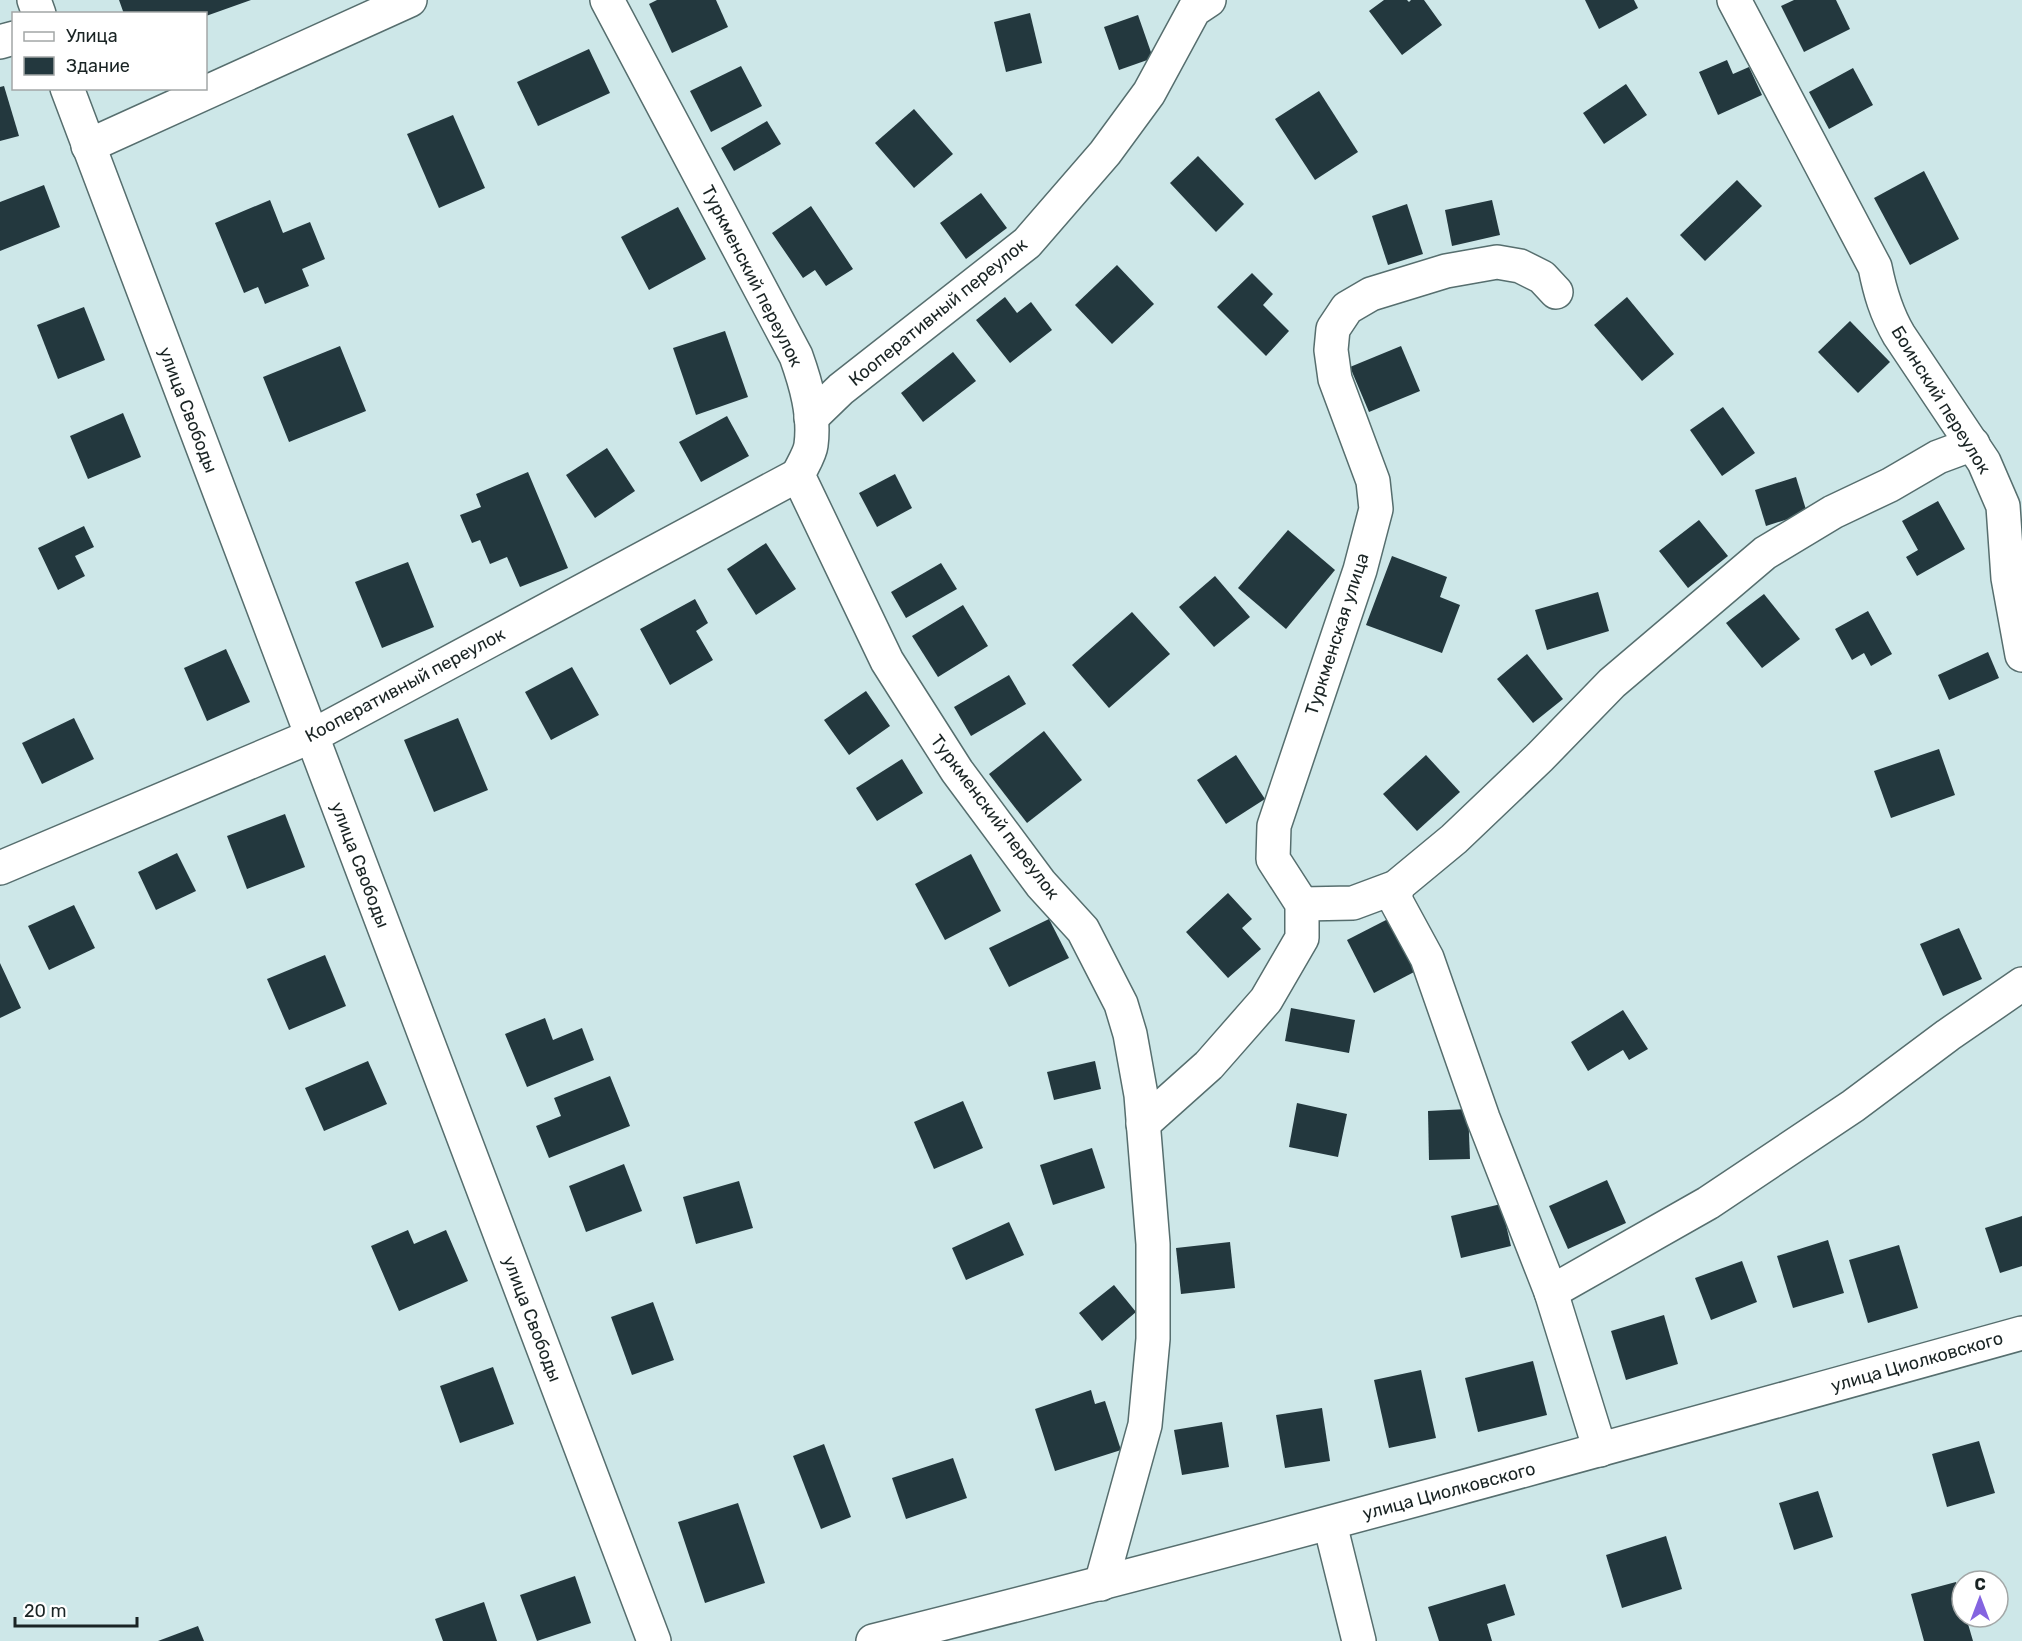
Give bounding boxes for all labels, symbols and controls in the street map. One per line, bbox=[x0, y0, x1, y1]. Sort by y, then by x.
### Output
legend bbox=[12, 12, 207, 90]
text: Улица bbox=[66, 25, 118, 47]
text: Здание bbox=[66, 55, 130, 77]
street label: Туркменский переулок bbox=[697, 182, 808, 371]
street label: Кооперативный переулок bbox=[844, 233, 1032, 391]
street label: Боинский переулок bbox=[1886, 322, 1996, 478]
street label: улица Свободы bbox=[154, 344, 222, 476]
street label: Туркменская улица bbox=[1300, 550, 1374, 718]
street label: Кооперативный переулок bbox=[301, 623, 509, 747]
street label: Туркменский переулок bbox=[926, 730, 1064, 904]
street label: улица Свободы bbox=[326, 799, 394, 931]
street label: улица Свободы bbox=[498, 1253, 566, 1385]
street label: улица Циолковского bbox=[1828, 1327, 2006, 1397]
street label: улица Циолковского bbox=[1360, 1457, 1538, 1525]
north arrow bbox=[1950, 1569, 2010, 1629]
text: С bbox=[1974, 1575, 1986, 1594]
scale bar bbox=[15, 1590, 136, 1628]
text: 20 m bbox=[24, 1600, 66, 1622]

